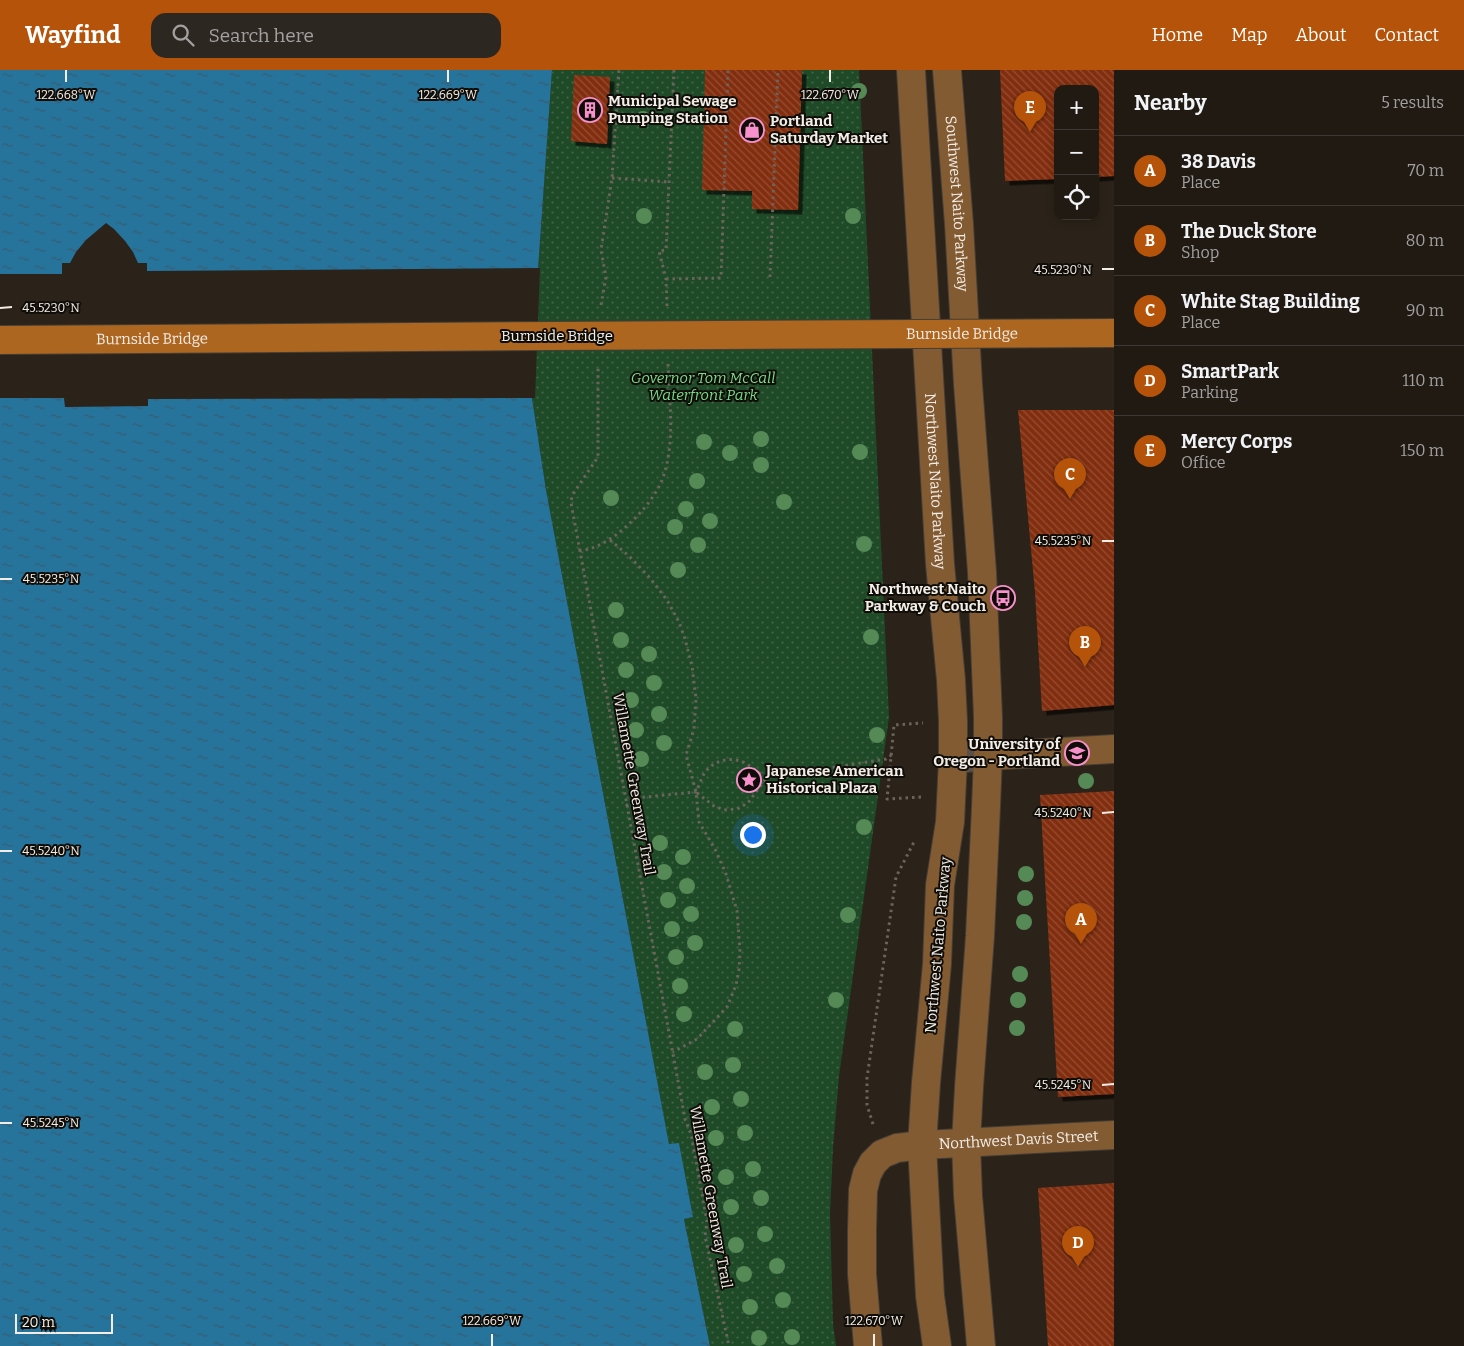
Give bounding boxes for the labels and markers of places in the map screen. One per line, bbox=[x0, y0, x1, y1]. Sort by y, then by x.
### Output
pin: E bbox=[1014, 91, 1046, 132]
place label: Municipal Sewage Pumping Station bbox=[608, 92, 736, 127]
building icon: Municipal Sewage Pumping Station bbox=[577, 97, 603, 123]
place label: Portland Saturday Market bbox=[770, 112, 888, 147]
shop icon: Portland Saturday Market bbox=[739, 117, 765, 143]
pin: C bbox=[1054, 458, 1086, 499]
place label: Northwest Naito Parkway & Couch bbox=[865, 580, 987, 615]
bus stop icon: Northwest Naito Parkway & Couch bbox=[990, 585, 1016, 611]
pin: B bbox=[1069, 626, 1101, 667]
place label: University of Oregon - Portland bbox=[933, 735, 1061, 770]
school or university icon: University of Oregon - Portland bbox=[1064, 740, 1090, 766]
place label: Japanese American Historical Plaza bbox=[765, 762, 904, 797]
place icon: Japanese American Historical Plaza bbox=[736, 767, 762, 793]
pin: A bbox=[1065, 903, 1097, 944]
pin: D bbox=[1062, 1226, 1094, 1267]

